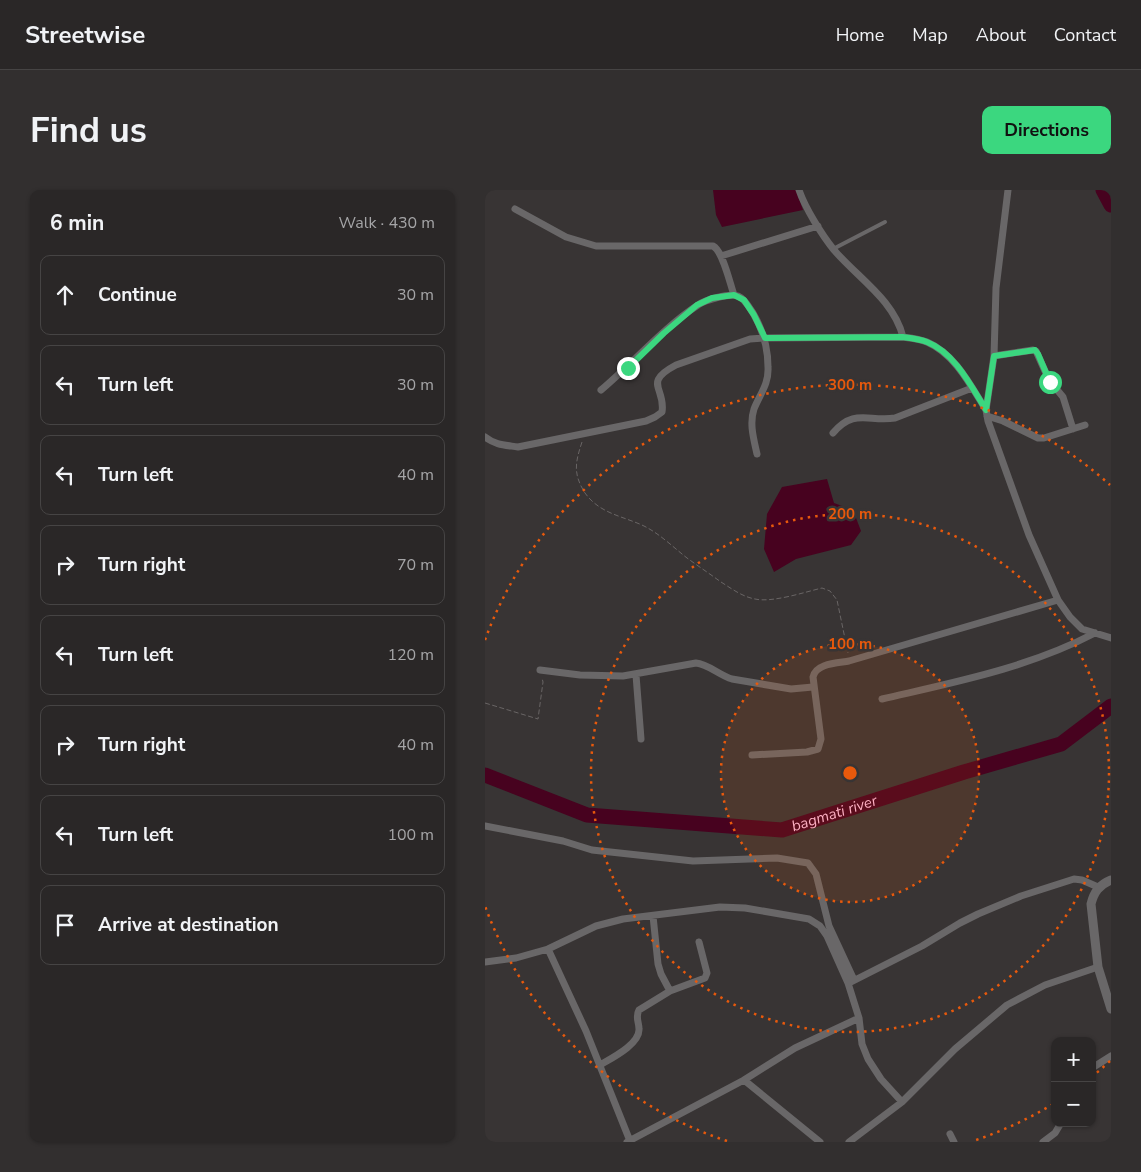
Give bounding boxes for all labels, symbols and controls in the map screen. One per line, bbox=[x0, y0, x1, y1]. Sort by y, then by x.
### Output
text: Streetwise bbox=[25, 19, 145, 51]
text: Home bbox=[836, 23, 884, 47]
text: Map bbox=[912, 23, 948, 47]
text: About bbox=[976, 23, 1026, 47]
text: Contact bbox=[1054, 23, 1116, 47]
button: Directions bbox=[982, 106, 1111, 154]
text: Find us bbox=[30, 107, 147, 154]
text: 6 min bbox=[50, 209, 104, 237]
text: Walk · 430 m bbox=[339, 212, 435, 234]
icon: ahead bbox=[51, 281, 79, 309]
text: Continue bbox=[98, 282, 177, 308]
text: 30 m bbox=[397, 284, 434, 306]
route end bbox=[617, 357, 640, 380]
icon: left bbox=[51, 371, 79, 399]
route start bbox=[1039, 371, 1062, 394]
text: Turn left bbox=[98, 372, 173, 398]
text: 30 m bbox=[397, 374, 434, 396]
text: 300 m bbox=[828, 375, 872, 395]
icon: left bbox=[51, 461, 79, 489]
text: Turn left bbox=[98, 462, 173, 488]
text: 40 m bbox=[397, 464, 434, 486]
text: 200 m bbox=[828, 504, 872, 524]
icon: right bbox=[51, 551, 79, 579]
text: Turn right bbox=[98, 552, 185, 578]
text: 70 m bbox=[397, 554, 434, 576]
text: 100 m bbox=[828, 634, 872, 654]
icon: left bbox=[51, 641, 79, 669]
text: Turn left bbox=[98, 642, 173, 668]
text: 120 m bbox=[387, 644, 434, 666]
icon: right bbox=[51, 731, 79, 759]
text: Turn right bbox=[98, 732, 185, 758]
text: 40 m bbox=[397, 734, 434, 756]
centre of rings bbox=[841, 764, 859, 782]
water label: bagmati river bbox=[789, 790, 880, 836]
icon: left bbox=[51, 821, 79, 849]
text: Turn left bbox=[98, 822, 173, 848]
text: 100 m bbox=[387, 824, 434, 846]
icon: arrive bbox=[51, 911, 79, 939]
text: Arrive at destination bbox=[98, 912, 279, 938]
map controls bbox=[1051, 1037, 1096, 1127]
button: + bbox=[1051, 1037, 1096, 1082]
button: − bbox=[1051, 1082, 1096, 1127]

